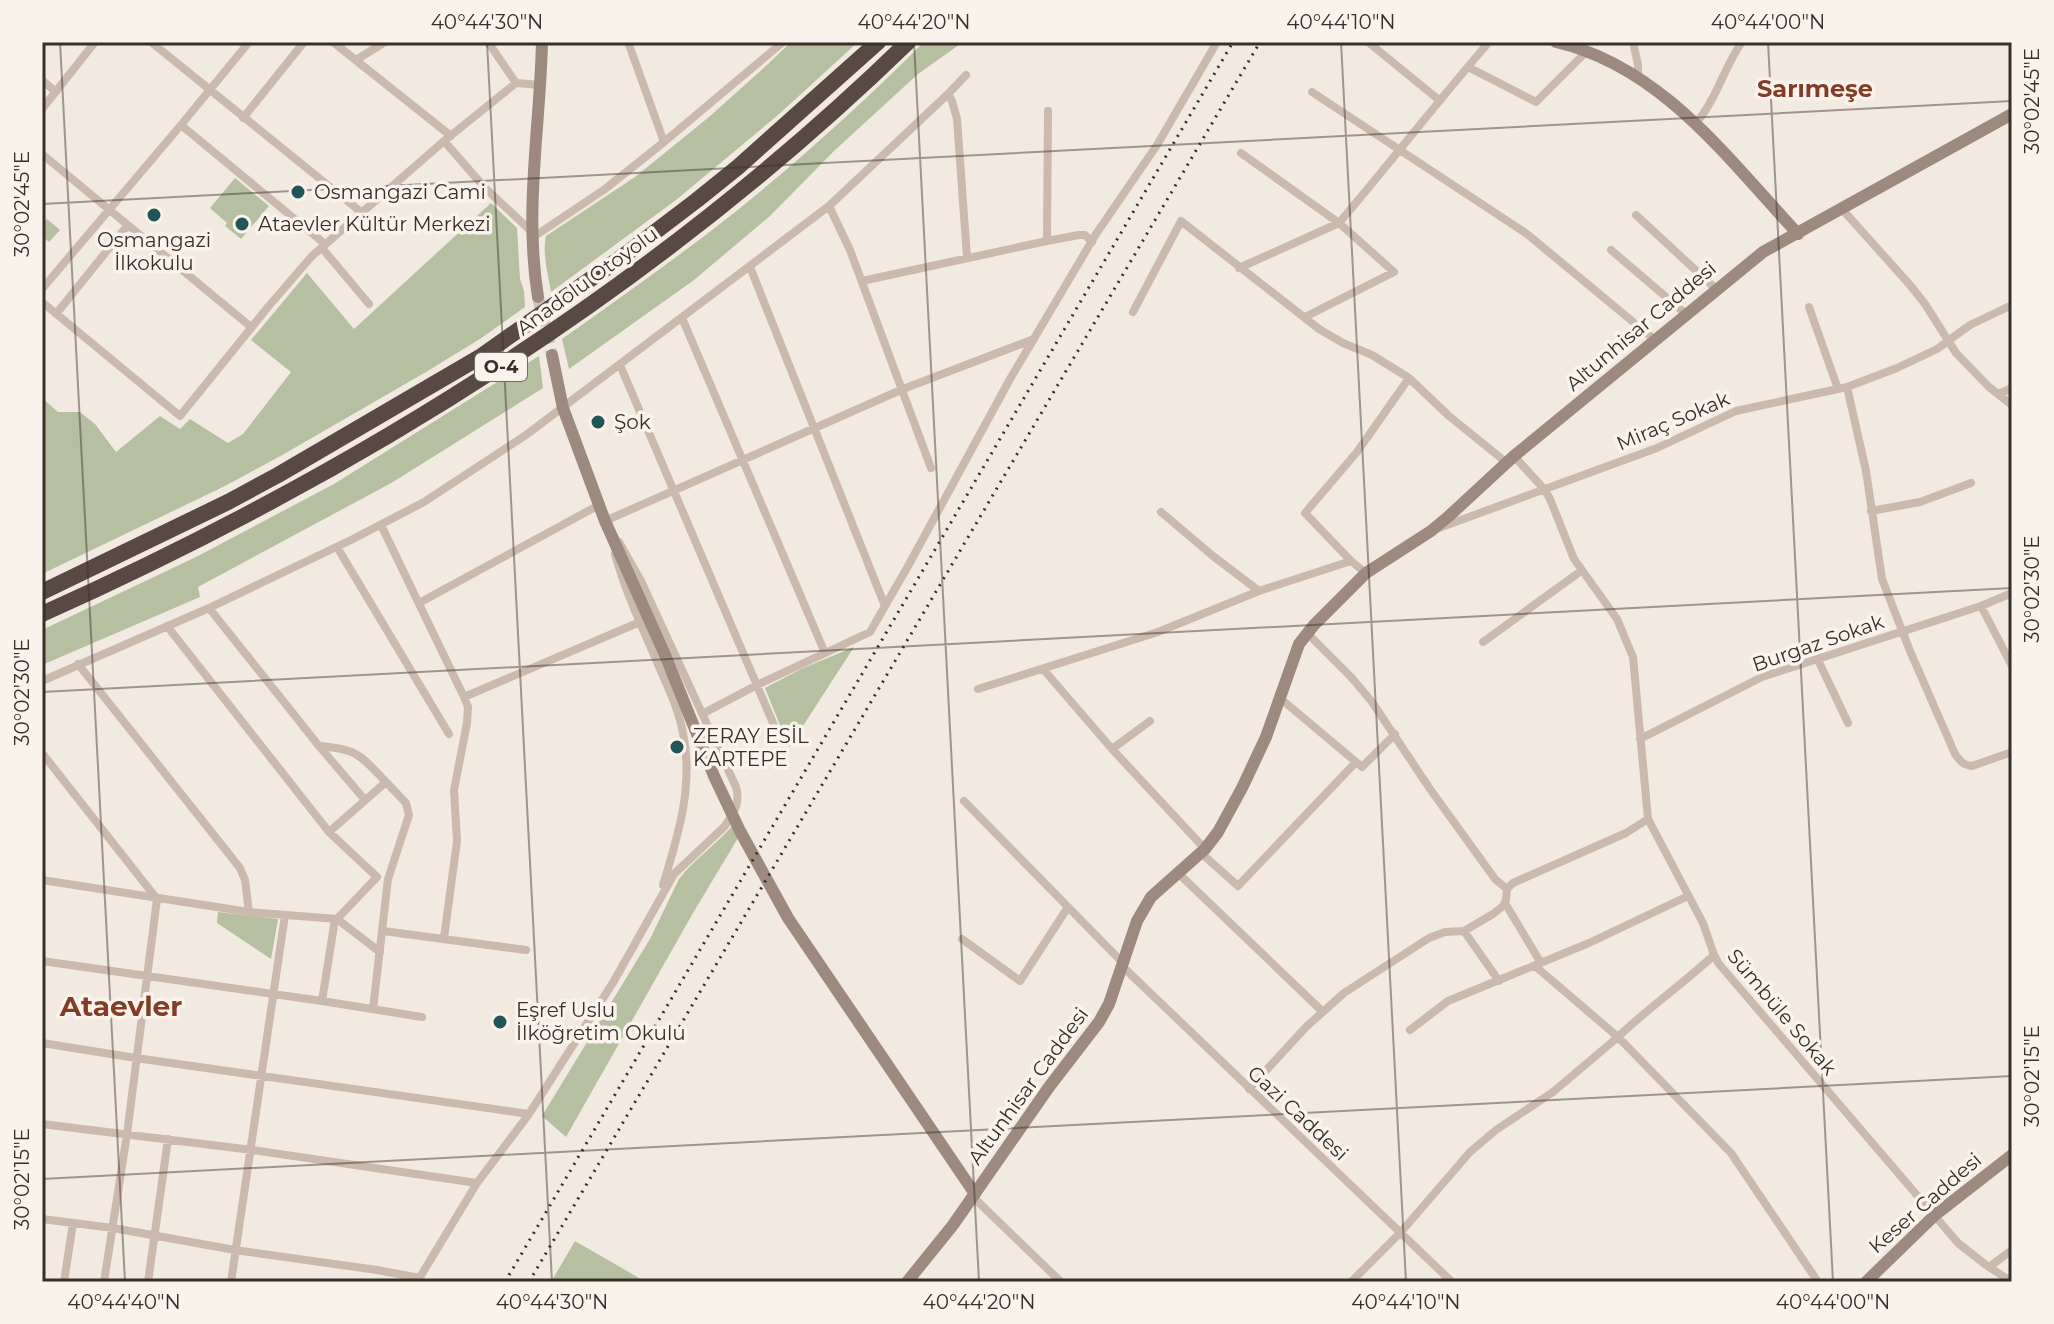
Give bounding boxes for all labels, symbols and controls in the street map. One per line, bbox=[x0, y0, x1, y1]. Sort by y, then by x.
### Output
text: 40°44'30"N bbox=[431, 10, 543, 34]
text: 40°44'20"N bbox=[858, 10, 970, 34]
text: 40°44'10"N bbox=[1286, 10, 1396, 34]
text: 40°44'00"N bbox=[1711, 10, 1825, 34]
text: 30°02'45"E bbox=[2020, 48, 2044, 154]
district label: Sarımeşe bbox=[1757, 74, 1873, 103]
text: 30°02'45"E bbox=[10, 151, 34, 257]
place label: Osmangazi Cami bbox=[314, 180, 486, 204]
marker: Osmangazi Cami bbox=[289, 183, 307, 201]
marker: Osmangazi İlkokulu bbox=[145, 206, 163, 224]
place label: Ataevler Kültür Merkezi bbox=[258, 212, 491, 236]
marker: Ataevler Kültür Merkezi bbox=[233, 215, 251, 233]
street label: Anadolu Otoyolu bbox=[512, 222, 662, 340]
place label: Osmangazi İlkokulu bbox=[97, 228, 211, 275]
street label: Altunhisar Caddesi bbox=[1561, 256, 1721, 396]
road number: O-4 bbox=[475, 353, 527, 381]
street label: Miraç Sokak bbox=[1613, 386, 1733, 456]
place label: Şok bbox=[614, 410, 651, 434]
marker: Şok bbox=[589, 413, 607, 431]
text: 30°02'30"E bbox=[2020, 535, 2044, 643]
street label: Burgaz Sokak bbox=[1749, 609, 1887, 677]
text: 30°02'30"E bbox=[10, 638, 34, 746]
place label: ZERAY ESİL KARTEPE bbox=[693, 724, 809, 771]
marker: ZERAY ESİL KARTEPE bbox=[668, 738, 686, 756]
street label: Sümbüle Sokak bbox=[1722, 944, 1842, 1080]
district label: Ataevler bbox=[59, 989, 182, 1023]
place label: Eşref Uslu İlköğretim Okulu bbox=[516, 998, 686, 1045]
street label: Altunhisar Caddesi bbox=[963, 1003, 1093, 1169]
marker: Eşref Uslu İlköğretim Okulu bbox=[491, 1013, 509, 1031]
text: 30°02'15"E bbox=[2020, 1025, 2044, 1127]
street label: Gazi Caddesi bbox=[1243, 1060, 1353, 1166]
text: 30°02'15"E bbox=[10, 1128, 34, 1230]
street label: Keser Caddesi bbox=[1864, 1148, 1986, 1258]
text: 40°44'40"N bbox=[67, 1290, 181, 1314]
text: 40°44'30"N bbox=[496, 1290, 608, 1314]
text: 40°44'20"N bbox=[923, 1290, 1035, 1314]
text: 40°44'10"N bbox=[1351, 1290, 1461, 1314]
text: 40°44'00"N bbox=[1776, 1290, 1890, 1314]

